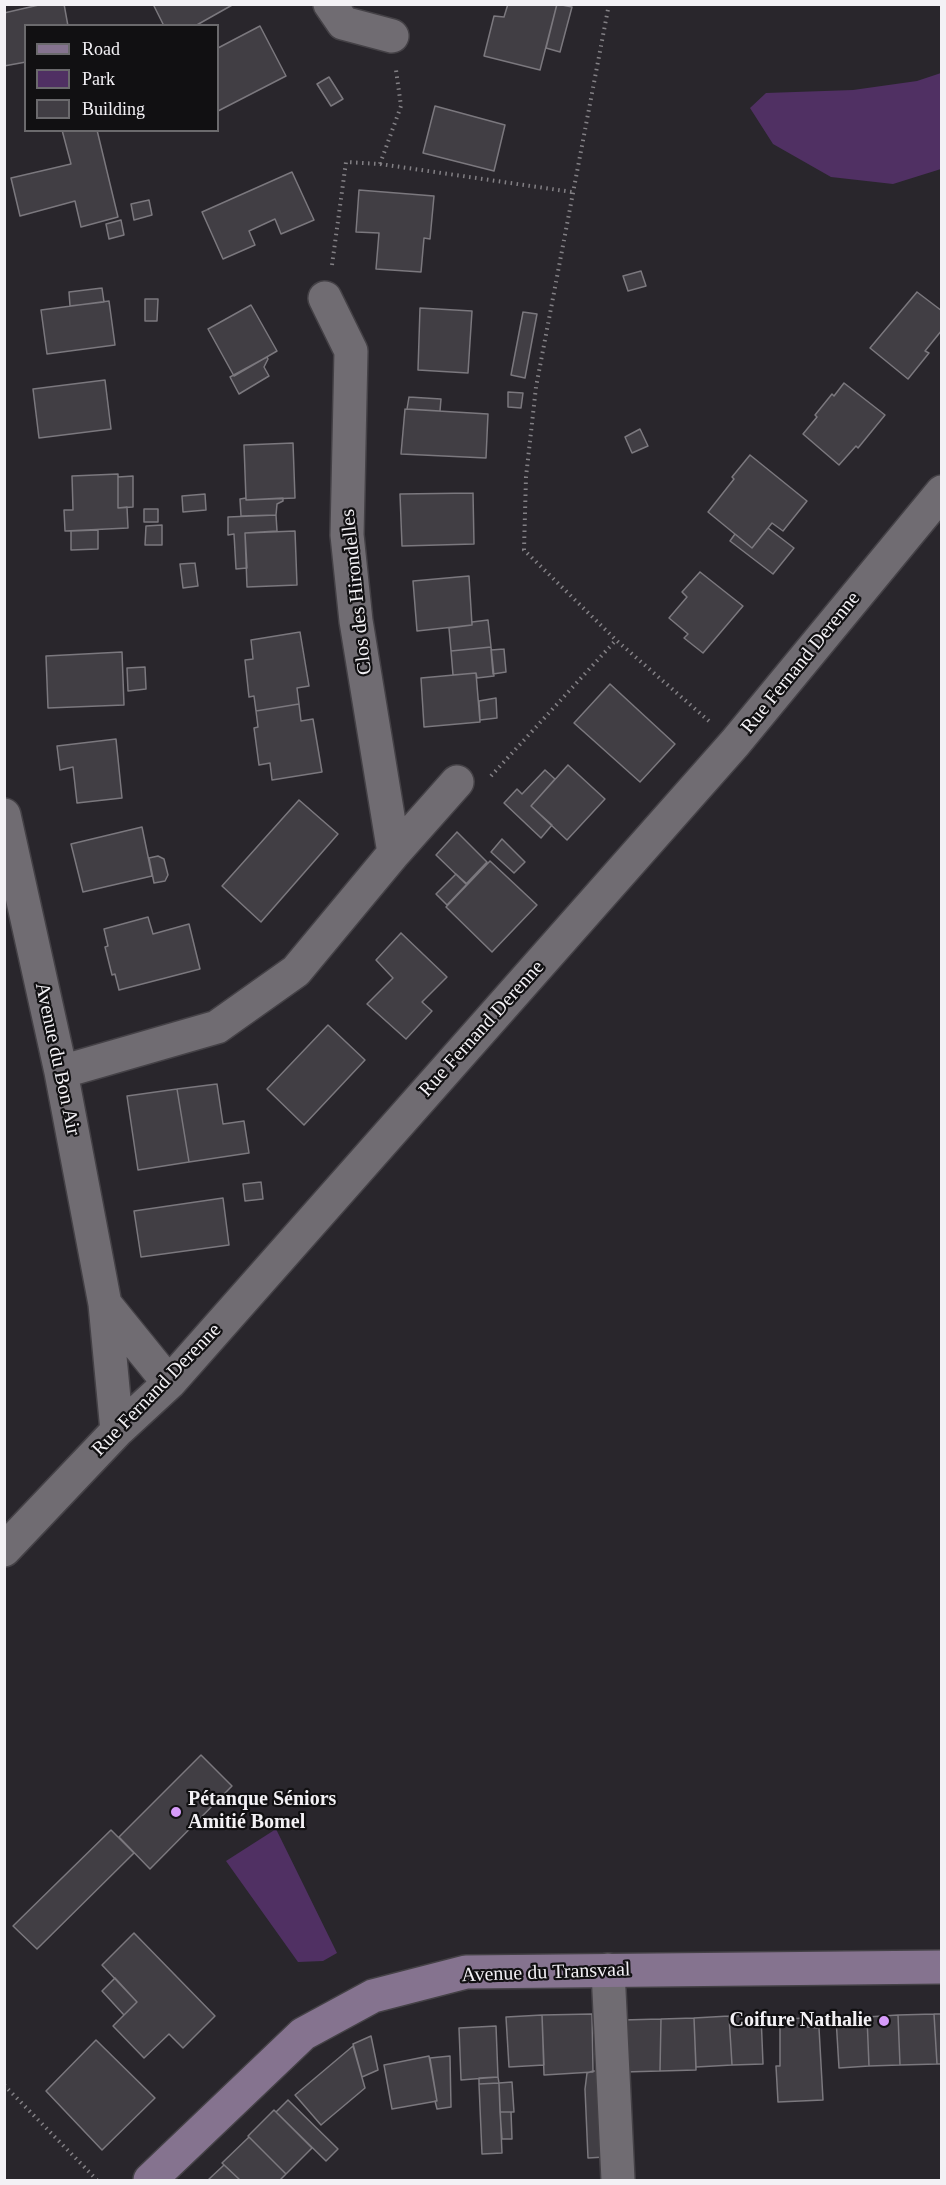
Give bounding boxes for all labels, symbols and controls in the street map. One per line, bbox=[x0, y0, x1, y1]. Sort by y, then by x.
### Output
legend bbox=[24, 24, 219, 132]
text: Road bbox=[82, 39, 120, 59]
text: Park bbox=[82, 69, 115, 89]
text: Building bbox=[82, 99, 145, 119]
street label: Clos des Hirondelles bbox=[336, 508, 378, 676]
street label: Rue Fernand Derenne bbox=[736, 587, 866, 739]
street label: Rue Fernand Derenne bbox=[414, 956, 550, 1102]
street label: Avenue du Bon Air bbox=[29, 980, 85, 1138]
street label: Rue Fernand Derenne bbox=[87, 1319, 227, 1461]
place label: Pétanque Séniors Amitié Bomel bbox=[188, 1788, 336, 1835]
marker: Pétanque Séniors Amitié Bomel bbox=[169, 1805, 183, 1819]
street label: Avenue du Transvaal bbox=[461, 1958, 631, 1988]
place label: Coifure Nathalie bbox=[730, 2009, 872, 2033]
marker: Coifure Nathalie bbox=[877, 2014, 891, 2028]

